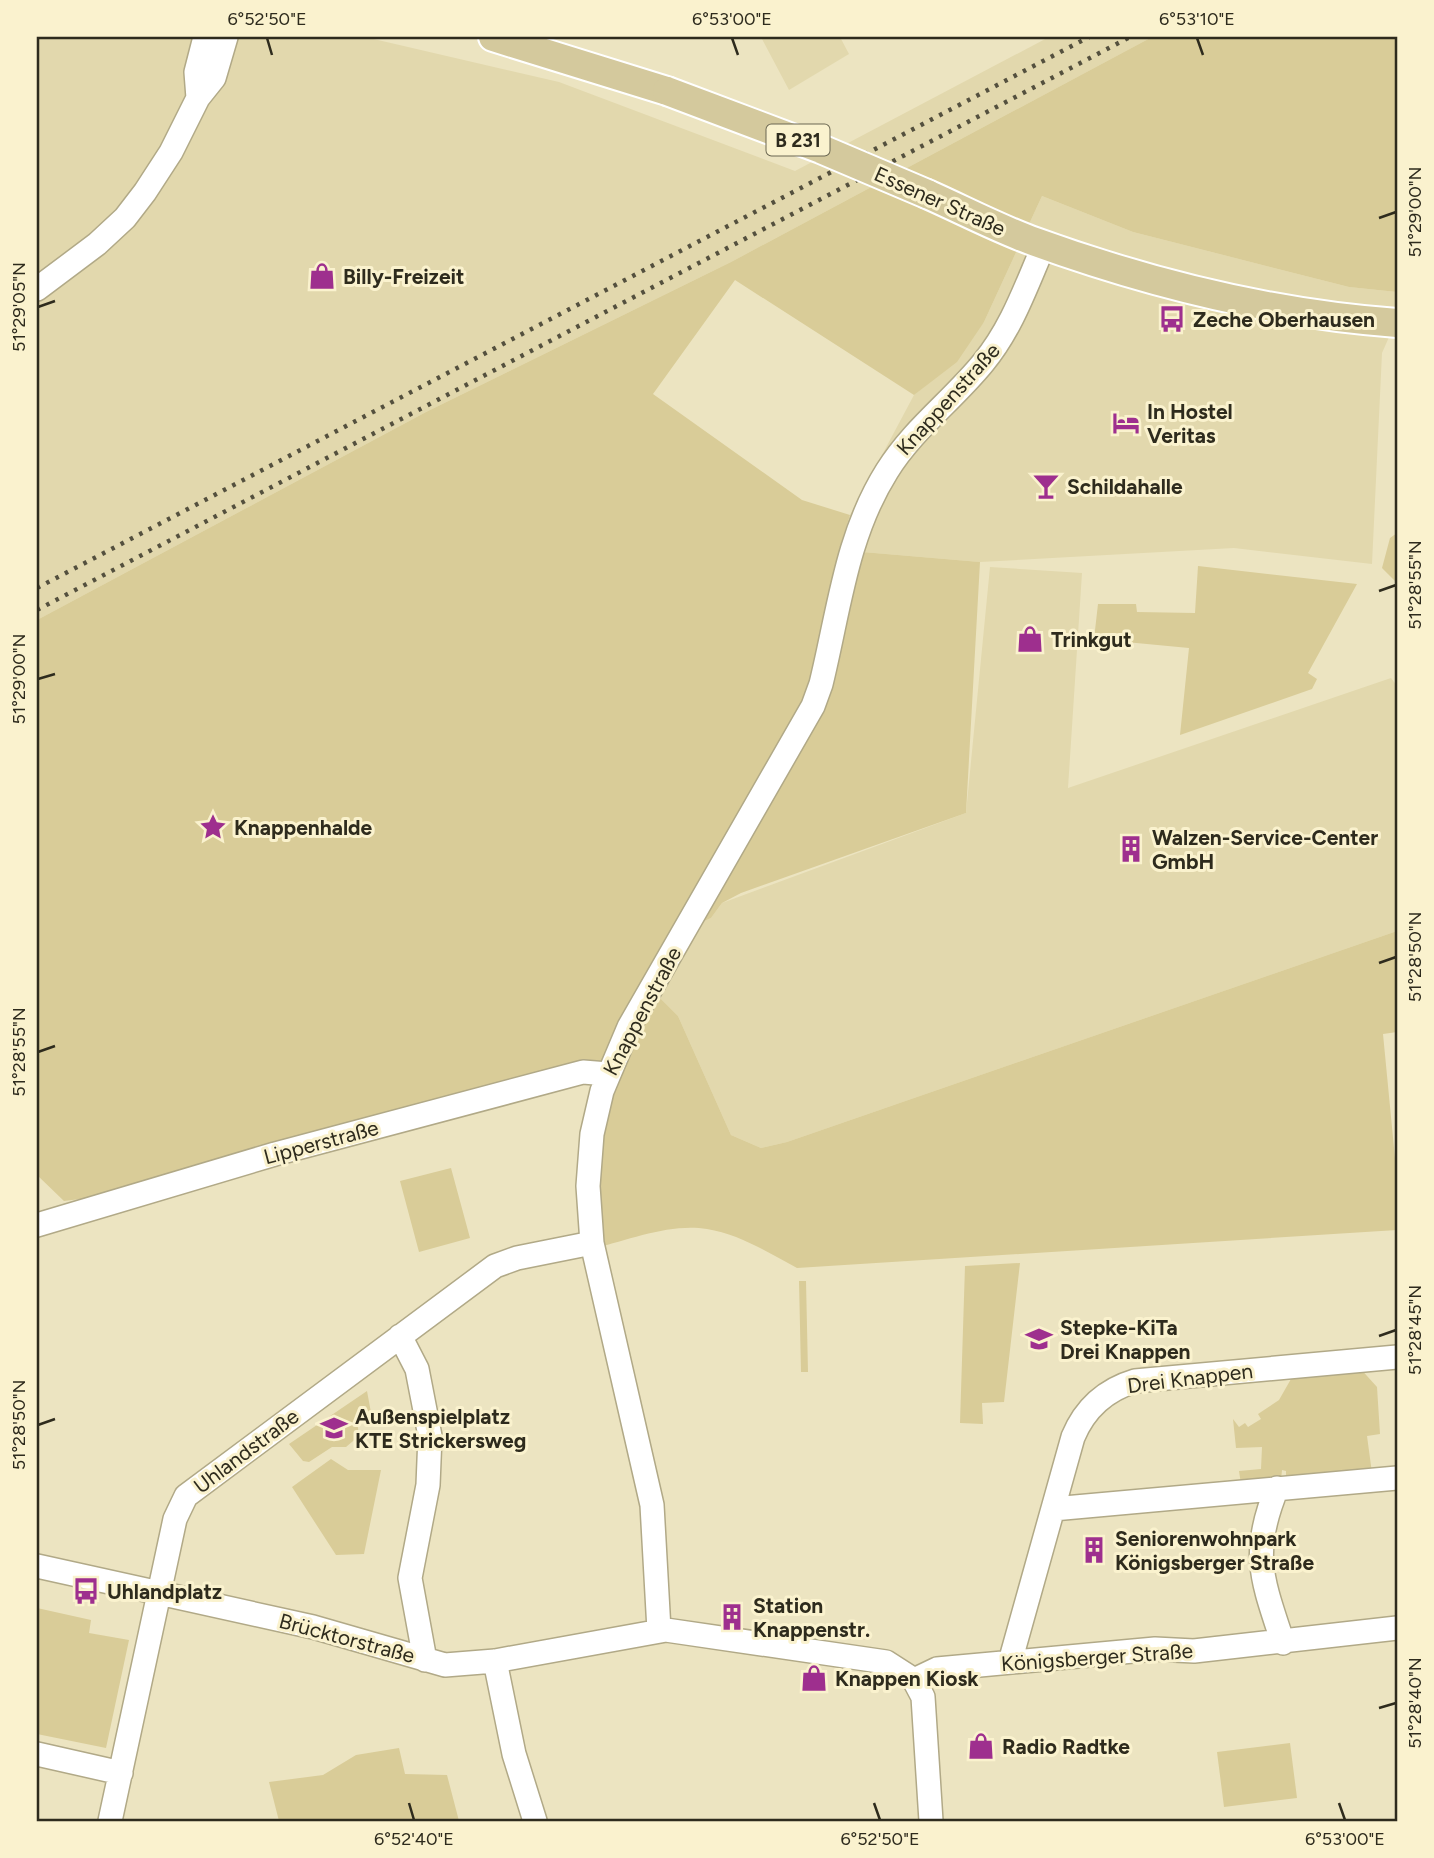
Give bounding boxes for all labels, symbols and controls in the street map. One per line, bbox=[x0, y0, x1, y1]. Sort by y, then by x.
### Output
text: 6°52'50"E bbox=[227, 8, 307, 30]
text: 6°53'00"E bbox=[692, 8, 772, 30]
text: 6°53'10"E bbox=[1159, 8, 1235, 30]
road number: B 231 bbox=[766, 124, 830, 156]
street label: Essener Straße bbox=[871, 161, 1009, 241]
text: 51°29'00"N bbox=[1404, 166, 1426, 258]
shop icon: Billy-Freizeit bbox=[307, 261, 337, 291]
text: 51°29'05"N bbox=[8, 262, 30, 352]
place label: Billy-Freizeit bbox=[343, 264, 464, 289]
bus stop icon: Zeche Oberhausen bbox=[1157, 304, 1187, 334]
place label: Zeche Oberhausen bbox=[1193, 307, 1375, 332]
street label: Knappenstraße bbox=[891, 338, 1005, 460]
place label: In Hostel Veritas bbox=[1147, 399, 1233, 448]
hotel icon: In Hostel Veritas bbox=[1111, 408, 1141, 438]
bar icon: Schildahalle bbox=[1031, 471, 1061, 501]
place label: Schildahalle bbox=[1067, 474, 1183, 499]
text: 51°28'55"N bbox=[1404, 540, 1426, 630]
shop icon: Trinkgut bbox=[1015, 624, 1045, 654]
place label: Trinkgut bbox=[1051, 627, 1132, 652]
text: 51°29'00"N bbox=[8, 633, 30, 725]
place icon: Knappenhalde bbox=[198, 812, 228, 842]
place label: Knappenhalde bbox=[234, 815, 373, 840]
place label: Walzen-Service-Center GmbH bbox=[1152, 825, 1378, 874]
building icon: Walzen-Service-Center GmbH bbox=[1116, 834, 1146, 864]
text: 51°28'50"N bbox=[1404, 912, 1426, 1002]
street label: Knappenstraße bbox=[598, 942, 686, 1080]
text: 51°28'55"N bbox=[8, 1007, 30, 1097]
street label: Lipperstraße bbox=[261, 1115, 381, 1169]
text: 51°28'45"N bbox=[1404, 1285, 1426, 1375]
place label: Stepke-KiTa Drei Knappen bbox=[1060, 1315, 1191, 1364]
school or university icon: Stepke-KiTa Drei Knappen bbox=[1024, 1324, 1054, 1354]
street label: Drei Knappen bbox=[1126, 1358, 1254, 1398]
text: 51°28'50"N bbox=[8, 1380, 30, 1470]
street label: Uhlandstraße bbox=[189, 1403, 303, 1499]
place label: Außenspielplatz KTE Strickersweg bbox=[355, 1404, 526, 1453]
school or university icon: Außenspielplatz KTE Strickersweg bbox=[319, 1413, 349, 1443]
place label: Seniorenwohnpark Königsberger Straße bbox=[1115, 1526, 1314, 1575]
building icon: Seniorenwohnpark Königsberger Straße bbox=[1079, 1535, 1109, 1565]
bus stop icon: Uhlandplatz bbox=[71, 1576, 101, 1606]
place label: Uhlandplatz bbox=[107, 1579, 222, 1604]
place label: Station Knappenstr. bbox=[753, 1593, 870, 1642]
building icon: Station Knappenstr. bbox=[717, 1602, 747, 1632]
street label: Brücktorstraße bbox=[277, 1608, 417, 1668]
street label: Königsberger Straße bbox=[1000, 1638, 1194, 1676]
text: 51°28'40"N bbox=[1404, 1657, 1426, 1749]
shop icon: Knappen Kiosk bbox=[799, 1663, 829, 1693]
place label: Knappen Kiosk bbox=[835, 1666, 979, 1691]
shop icon: Radio Radtke bbox=[966, 1731, 996, 1761]
place label: Radio Radtke bbox=[1002, 1734, 1130, 1759]
text: 6°52'40"E bbox=[374, 1828, 454, 1850]
text: 6°52'50"E bbox=[840, 1828, 920, 1850]
text: 6°53'00"E bbox=[1305, 1828, 1385, 1850]

